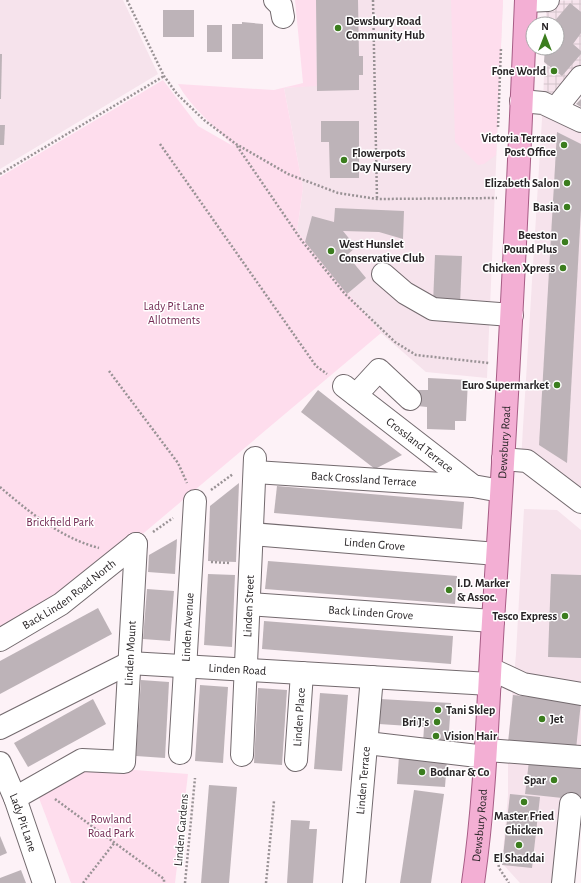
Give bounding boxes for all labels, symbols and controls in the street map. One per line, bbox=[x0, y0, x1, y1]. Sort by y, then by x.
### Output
place label: Dewsbury Road Community Hub bbox=[346, 15, 425, 42]
north arrow bbox=[525, 16, 565, 56]
text: N bbox=[541, 21, 549, 32]
marker: Dewsbury Road Community Hub bbox=[333, 23, 343, 33]
place label: Fone World bbox=[491, 65, 547, 77]
marker: Fone World bbox=[549, 66, 559, 76]
place label: Victoria Terrace Post Office bbox=[481, 132, 556, 158]
marker: Victoria Terrace Post Office bbox=[559, 140, 569, 150]
place label: Flowerpots Day Nursery bbox=[352, 147, 412, 174]
marker: Flowerpots Day Nursery bbox=[339, 155, 349, 165]
place label: Elizabeth Salon bbox=[485, 177, 559, 189]
marker: Elizabeth Salon bbox=[562, 178, 572, 188]
place label: Basia bbox=[533, 201, 559, 213]
marker: Basia bbox=[562, 202, 572, 212]
place label: Beeston Pound Plus bbox=[503, 229, 557, 255]
marker: Beeston Pound Plus bbox=[560, 237, 570, 247]
place label: West Hunslet Conservative Club bbox=[339, 238, 425, 264]
marker: West Hunslet Conservative Club bbox=[326, 246, 336, 256]
place label: Chicken Xpress bbox=[483, 262, 555, 274]
marker: Chicken Xpress bbox=[558, 263, 568, 273]
park label: Lady Pit Lane Allotments bbox=[144, 300, 204, 326]
place label: Euro Supermarket bbox=[462, 379, 549, 391]
marker: Euro Supermarket bbox=[552, 380, 562, 390]
street label: Dewsbury Road bbox=[496, 405, 512, 479]
street label: Crossland Terrace bbox=[384, 415, 456, 475]
street label: Back Crossland Terrace bbox=[311, 470, 417, 488]
park label: Brickfield Park bbox=[26, 516, 94, 528]
street label: Linden Grove bbox=[344, 536, 406, 552]
street label: Back Linden Road North bbox=[20, 557, 118, 631]
street label: Linden Street bbox=[241, 575, 256, 638]
place label: I.D. Marker & Assoc. bbox=[457, 577, 511, 603]
marker: I.D. Marker & Assoc. bbox=[444, 585, 454, 595]
street label: Linden Avenue bbox=[179, 592, 196, 662]
street label: Back Linden Grove bbox=[328, 604, 414, 621]
place label: Tesco Express bbox=[492, 610, 557, 622]
marker: Tesco Express bbox=[560, 611, 570, 621]
street label: Linden Mount bbox=[122, 620, 138, 686]
street label: Linden Road bbox=[208, 662, 267, 677]
street label: Linden Place bbox=[291, 687, 307, 747]
place label: Tani Sklep bbox=[446, 704, 495, 716]
marker: Tani Sklep bbox=[433, 705, 443, 715]
place label: Jet bbox=[550, 713, 564, 725]
marker: Jet bbox=[537, 714, 547, 724]
place label: Bri J's bbox=[402, 716, 429, 728]
marker: Bri J's bbox=[432, 717, 442, 727]
place label: Vision Hair bbox=[444, 730, 498, 742]
marker: Vision Hair bbox=[431, 731, 441, 741]
street label: Linden Terrace bbox=[354, 746, 372, 815]
place label: Bodnar & Co bbox=[430, 766, 490, 778]
marker: Bodnar & Co bbox=[417, 767, 427, 777]
place label: Spar bbox=[524, 774, 547, 786]
marker: Spar bbox=[549, 775, 559, 785]
street label: Dewsbury Road bbox=[470, 789, 489, 862]
street label: Lady Pit Lane bbox=[8, 791, 39, 853]
street label: Linden Gardens bbox=[172, 793, 190, 867]
marker: Master Fried Chicken bbox=[519, 797, 529, 807]
place label: Master Fried Chicken bbox=[494, 810, 555, 836]
park label: Rowland Road Park bbox=[88, 813, 135, 839]
marker: El Shaddai bbox=[514, 840, 524, 850]
place label: El Shaddai bbox=[494, 852, 544, 864]

